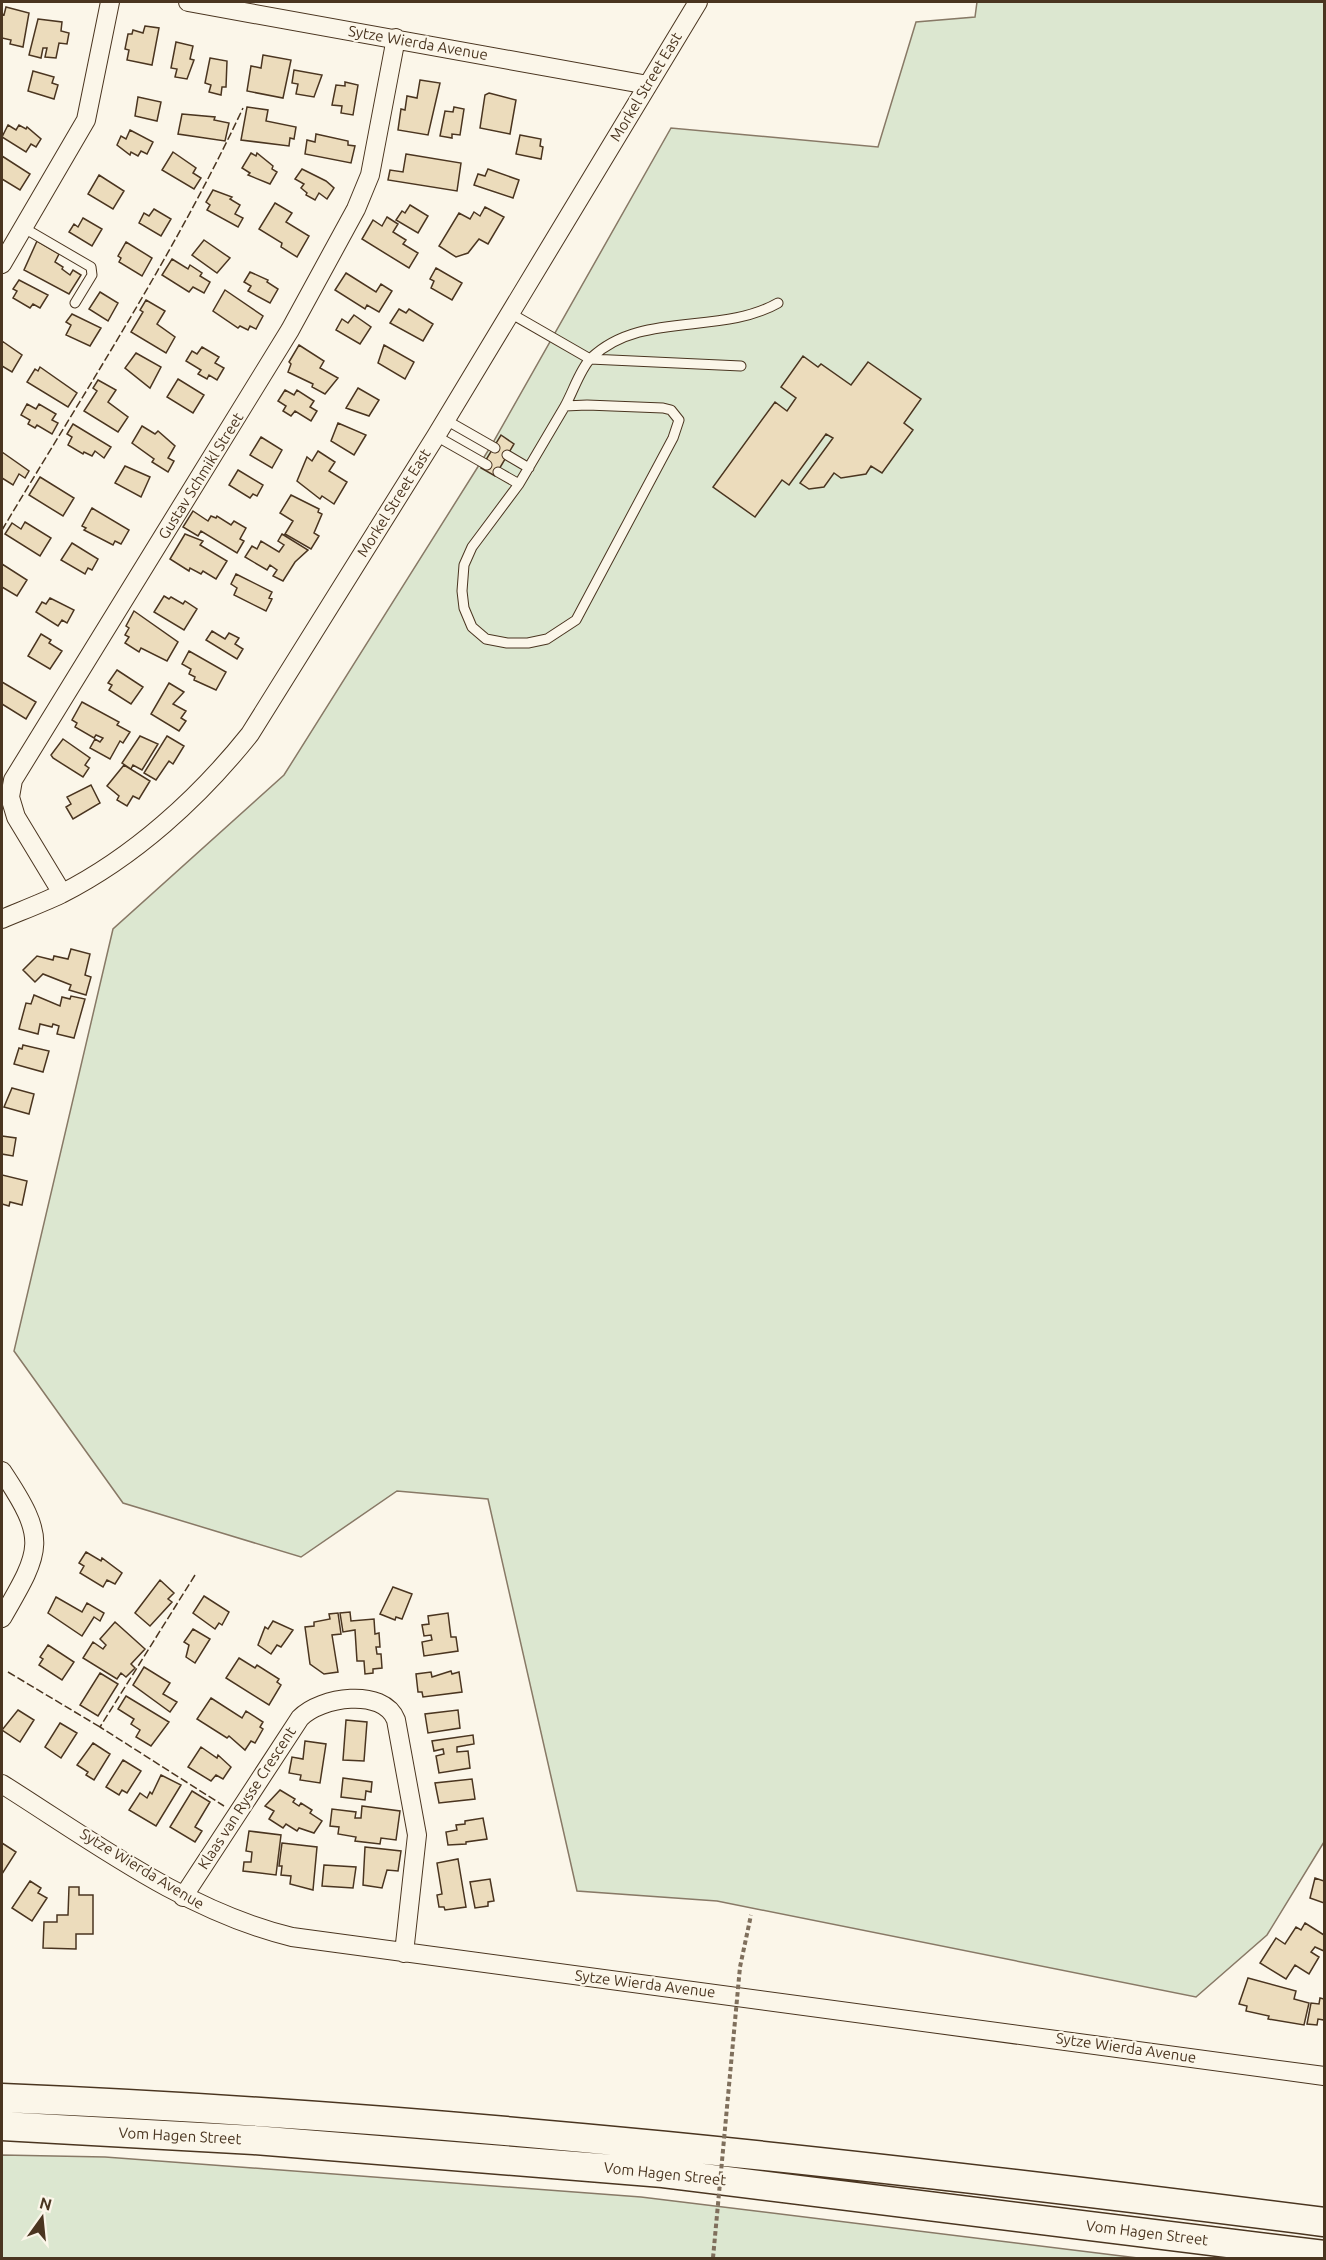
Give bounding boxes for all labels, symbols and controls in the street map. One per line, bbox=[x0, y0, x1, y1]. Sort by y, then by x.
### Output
street label: Sytze Wierda Avenue bbox=[347, 22, 489, 63]
street label: Morkel Street East bbox=[606, 29, 685, 144]
street label: Gustav Schmikl Street bbox=[155, 409, 247, 542]
street label: Morkel Street East bbox=[353, 445, 434, 560]
street label: Klaas van Rysse Crescent bbox=[194, 1723, 299, 1872]
street label: Sytze Wierda Avenue bbox=[77, 1825, 207, 1912]
street label: Sytze Wierda Avenue bbox=[574, 1966, 716, 2001]
street label: Sytze Wierda Avenue bbox=[1055, 2029, 1197, 2066]
street label: Vom Hagen Street bbox=[118, 2124, 242, 2147]
street label: Vom Hagen Street bbox=[603, 2159, 727, 2188]
north arrow bbox=[12, 2188, 72, 2248]
text: N bbox=[38, 2193, 54, 2214]
street label: Vom Hagen Street bbox=[1085, 2217, 1209, 2248]

